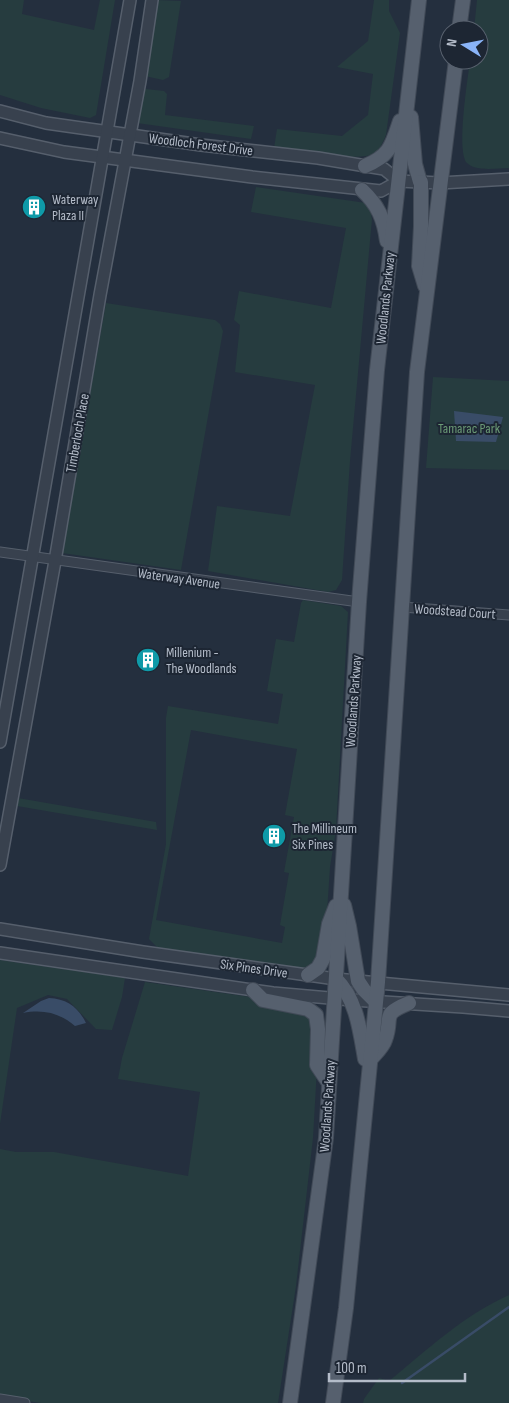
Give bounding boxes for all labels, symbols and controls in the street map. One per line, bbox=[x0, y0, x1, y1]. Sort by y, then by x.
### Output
north arrow bbox=[439, 20, 489, 70]
text: N bbox=[443, 38, 461, 48]
street label: Woodloch Forest Drive bbox=[148, 130, 254, 159]
place label: Waterway Plaza II bbox=[52, 191, 99, 224]
building icon: Waterway Plaza II bbox=[21, 194, 47, 220]
street label: Woodlands Parkway bbox=[372, 251, 399, 345]
street label: Timberloch Place bbox=[62, 392, 93, 474]
park label: Tamarac Park bbox=[438, 420, 501, 437]
street label: Waterway Avenue bbox=[137, 564, 221, 593]
street label: Woodstead Court bbox=[414, 600, 496, 623]
place label: Millenium - The Woodlands bbox=[166, 644, 237, 677]
building icon: Millenium - The Woodlands bbox=[135, 647, 161, 673]
street label: Woodlands Parkway bbox=[342, 654, 365, 748]
place label: The Millineum Six Pines bbox=[292, 820, 357, 853]
building icon: The Millineum Six Pines bbox=[261, 823, 287, 849]
street label: Six Pines Drive bbox=[219, 955, 289, 982]
street label: Woodlands Parkway bbox=[316, 1059, 339, 1153]
scale bar bbox=[329, 1350, 465, 1382]
text: 100 m bbox=[336, 1359, 367, 1378]

